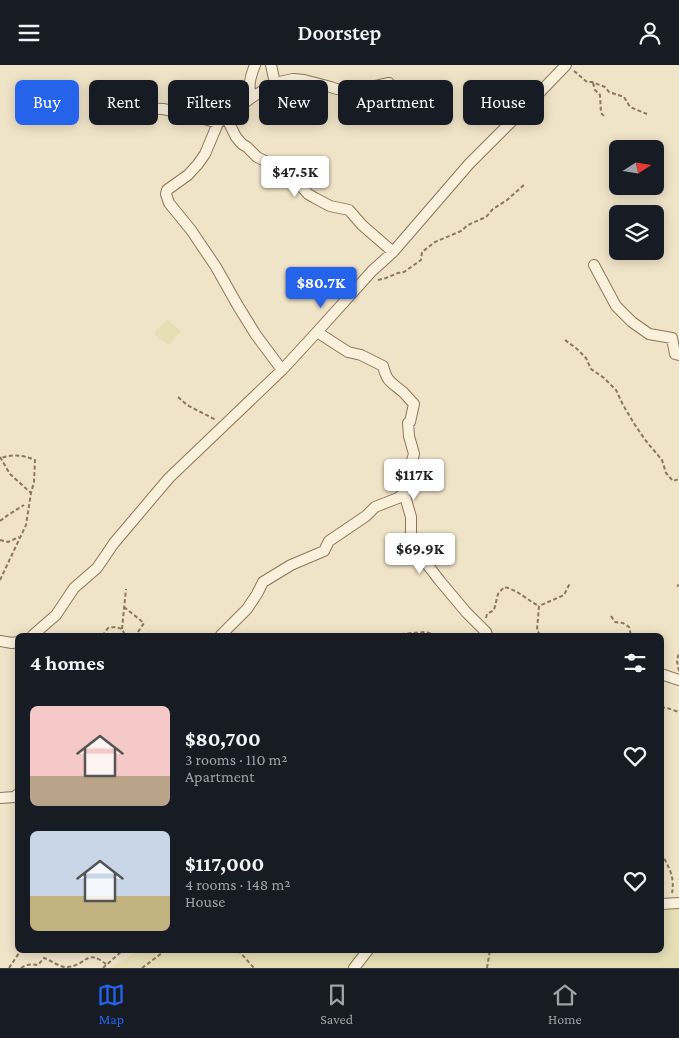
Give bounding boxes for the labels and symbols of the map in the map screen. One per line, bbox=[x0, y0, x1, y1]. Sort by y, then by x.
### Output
north arrow bbox=[609, 140, 664, 195]
pin: $47.5K bbox=[254, 155, 336, 198]
pin: $80.7K bbox=[280, 267, 362, 309]
pin: $117K bbox=[379, 459, 449, 501]
pin: $69.9K bbox=[379, 533, 461, 575]

